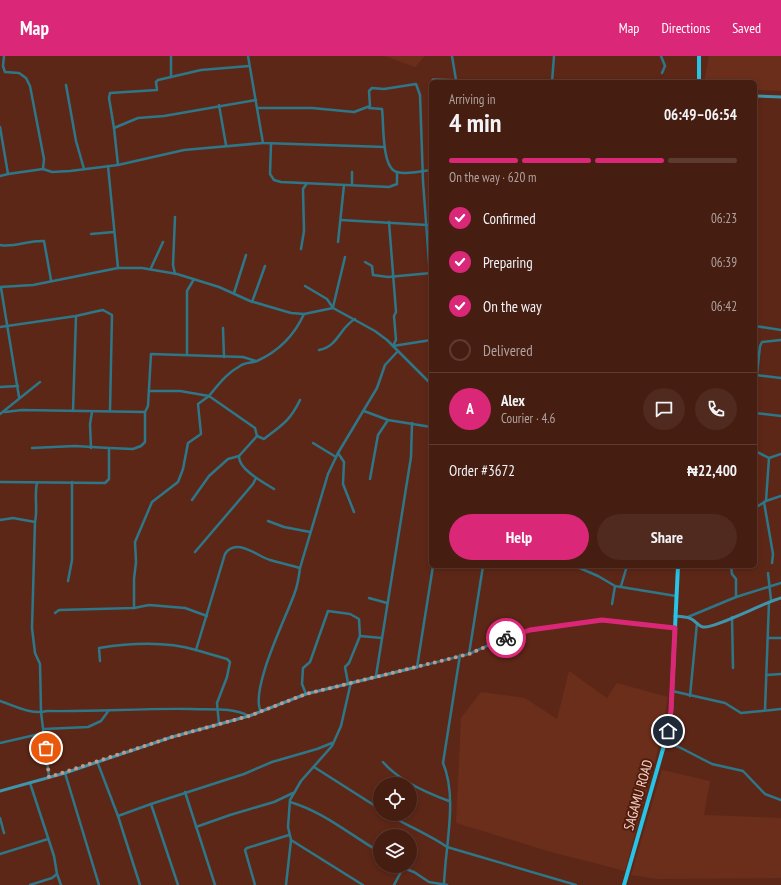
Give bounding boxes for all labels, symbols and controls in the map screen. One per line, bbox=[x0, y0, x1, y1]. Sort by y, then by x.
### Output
text: Map bbox=[20, 16, 49, 40]
text: Map bbox=[619, 19, 639, 37]
text: Directions bbox=[661, 19, 710, 37]
text: Saved bbox=[732, 19, 761, 37]
text: Arriving in bbox=[449, 91, 496, 108]
text: 06:49–06:54 bbox=[664, 105, 737, 124]
text: 4 min bbox=[449, 106, 502, 139]
text: On the way · 620 m bbox=[449, 169, 536, 186]
icon: check bbox=[449, 207, 471, 229]
text: Confirmed bbox=[483, 209, 536, 228]
text: 06:23 bbox=[711, 210, 737, 227]
icon: check bbox=[449, 251, 471, 273]
text: Preparing bbox=[483, 253, 533, 272]
text: 06:39 bbox=[711, 254, 737, 271]
icon: check bbox=[449, 295, 471, 317]
text: On the way bbox=[483, 297, 542, 316]
text: 06:42 bbox=[711, 298, 737, 315]
text: Delivered bbox=[483, 341, 533, 360]
button: chat bbox=[643, 388, 685, 430]
button: phone bbox=[695, 388, 737, 430]
text: Alex bbox=[501, 391, 525, 410]
text: A bbox=[466, 399, 474, 418]
text: Courier · 4.6 bbox=[501, 410, 555, 427]
text: Order #3672 bbox=[449, 461, 515, 480]
text: ₦22,400 bbox=[687, 461, 737, 480]
button: Help bbox=[449, 514, 589, 560]
button: Share bbox=[597, 514, 737, 560]
courier bbox=[486, 618, 526, 658]
icon: bike bbox=[495, 627, 517, 649]
pin bbox=[651, 714, 685, 748]
icon: home bbox=[657, 720, 679, 742]
pin bbox=[29, 731, 63, 765]
icon: bag bbox=[35, 737, 57, 759]
street label: SAGAMU ROAD bbox=[619, 758, 657, 832]
map controls bbox=[373, 777, 417, 873]
button: locate bbox=[373, 777, 417, 821]
button: layers bbox=[373, 829, 417, 873]

